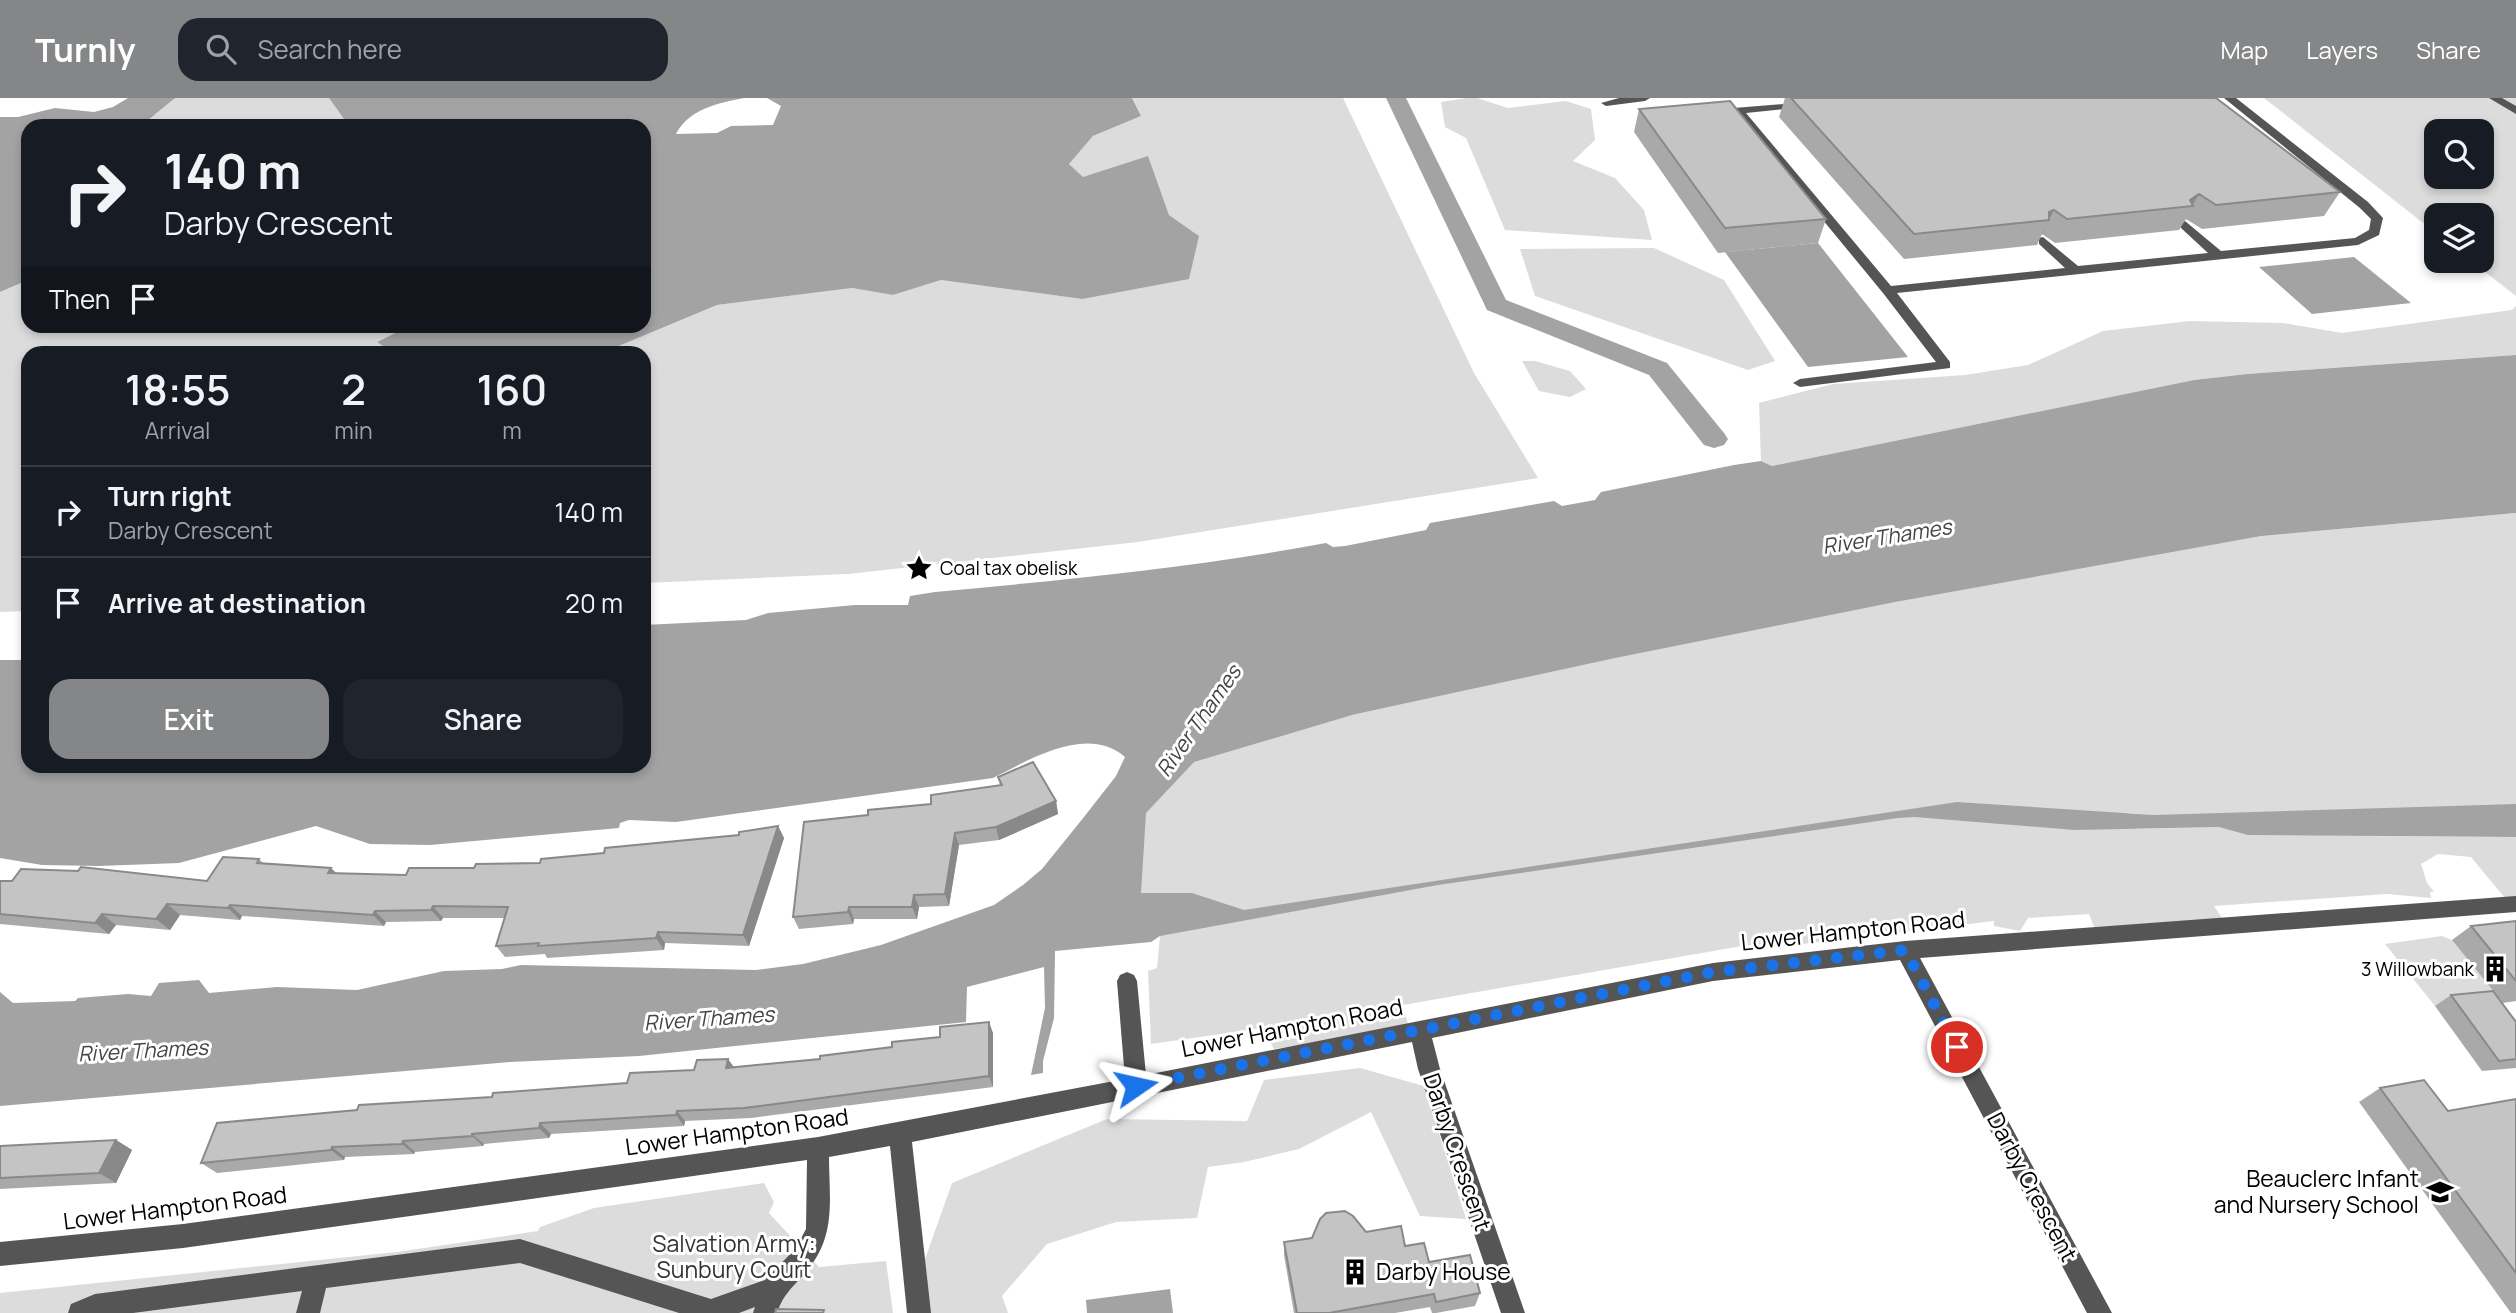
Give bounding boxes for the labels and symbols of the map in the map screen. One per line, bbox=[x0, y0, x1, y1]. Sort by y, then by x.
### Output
water label: River Thames bbox=[1820, 512, 1955, 560]
place icon: Coal tax obelisk bbox=[904, 553, 934, 583]
place label: Coal tax obelisk bbox=[940, 555, 1078, 581]
water label: River Thames bbox=[1149, 657, 1248, 782]
street label: Lower Hampton Road bbox=[1739, 902, 1967, 958]
building icon: 3 Willowbank bbox=[2480, 954, 2510, 984]
place label: 3 Willowbank bbox=[2361, 956, 2475, 982]
street label: Lower Hampton Road bbox=[1178, 990, 1405, 1064]
water label: River Thames bbox=[643, 999, 777, 1037]
pin bbox=[1927, 1017, 1987, 1077]
water label: River Thames bbox=[77, 1033, 211, 1067]
position arrow bbox=[1099, 1049, 1173, 1123]
street label: Darby Crescent bbox=[1416, 1069, 1500, 1235]
street label: Lower Hampton Road bbox=[623, 1099, 851, 1163]
street label: Darby Crescent bbox=[1980, 1106, 2086, 1267]
place label: Beauclerc Infant and Nursery School bbox=[2214, 1162, 2419, 1220]
street label: Lower Hampton Road bbox=[61, 1177, 289, 1237]
school or university icon: Beauclerc Infant and Nursery School bbox=[2425, 1177, 2455, 1207]
park label: Salvation Army: Sunbury Court bbox=[652, 1227, 816, 1285]
place label: Darby House bbox=[1376, 1255, 1511, 1287]
building icon: Darby House bbox=[1340, 1257, 1370, 1287]

